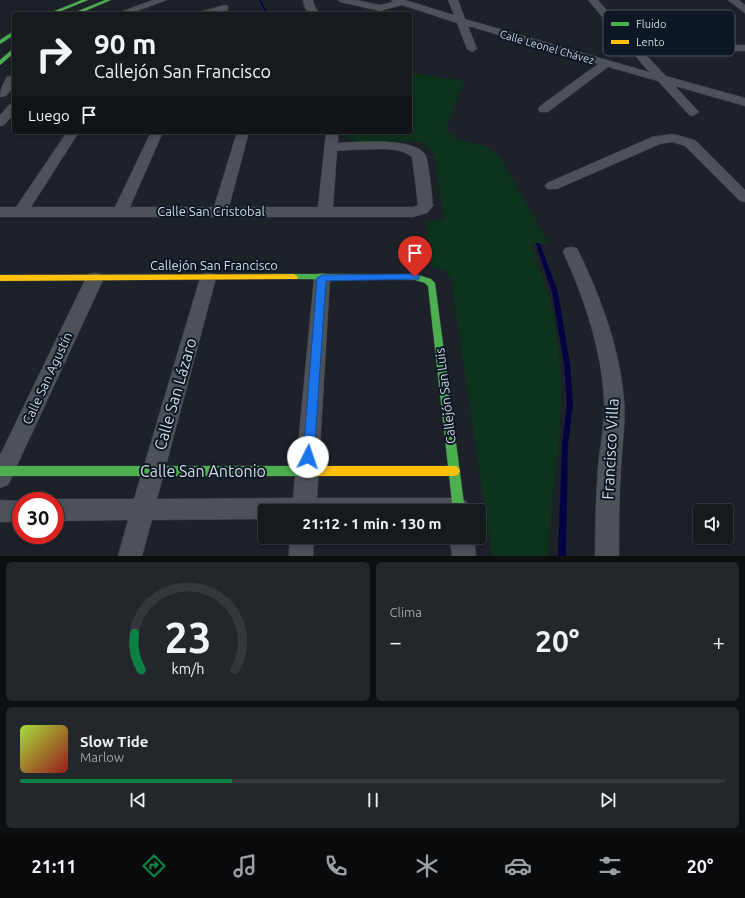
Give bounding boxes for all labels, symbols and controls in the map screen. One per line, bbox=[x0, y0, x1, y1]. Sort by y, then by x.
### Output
legend bbox=[603, 10, 735, 56]
text: Fluido bbox=[636, 18, 667, 30]
icon: right bbox=[28, 28, 80, 80]
text: 90 m bbox=[94, 28, 156, 59]
street label: Calle Leonel Chávez bbox=[498, 28, 596, 66]
text: Lento bbox=[636, 36, 665, 48]
text: Callejón San Francisco bbox=[94, 61, 271, 81]
icon: arrive bbox=[78, 104, 100, 126]
text: Luego bbox=[28, 107, 70, 124]
street label: Calle San Cristobal bbox=[157, 204, 265, 218]
pin bbox=[398, 236, 432, 277]
icon: arrive bbox=[404, 242, 426, 264]
street label: Callejón San Francisco bbox=[150, 258, 278, 272]
street label: Calle San Agustín bbox=[19, 330, 75, 426]
street label: Calle San Lázaro bbox=[150, 336, 200, 452]
street label: Callejón San Luis bbox=[432, 347, 458, 445]
street label: Francisco Villa bbox=[598, 398, 622, 500]
position arrow bbox=[287, 436, 329, 478]
street label: Calle San Antonio bbox=[140, 462, 266, 480]
speed limit sign: 30 bbox=[12, 492, 64, 544]
map controls bbox=[693, 504, 733, 544]
button: sound bbox=[693, 504, 733, 544]
text: 21:12 · 1 min · 130 m bbox=[303, 515, 441, 532]
text: Clima bbox=[390, 605, 422, 619]
text: 23 bbox=[164, 613, 211, 660]
text: 20° bbox=[535, 624, 579, 658]
text: − bbox=[390, 629, 402, 654]
text: + bbox=[713, 629, 725, 654]
text: km/h bbox=[171, 660, 204, 676]
text: Slow Tide bbox=[80, 733, 148, 750]
text: Marlow bbox=[80, 750, 124, 764]
icon: previous bbox=[127, 789, 149, 811]
icon: pause bbox=[362, 789, 384, 811]
icon: next bbox=[597, 789, 619, 811]
icon: directions bbox=[140, 852, 168, 880]
icon: music bbox=[231, 852, 259, 880]
icon: phone bbox=[322, 852, 350, 880]
icon: climate bbox=[413, 852, 441, 880]
icon: car bbox=[504, 852, 532, 880]
icon: filters bbox=[596, 852, 624, 880]
text: 21:11 bbox=[32, 856, 77, 876]
text: 20° bbox=[687, 856, 713, 876]

